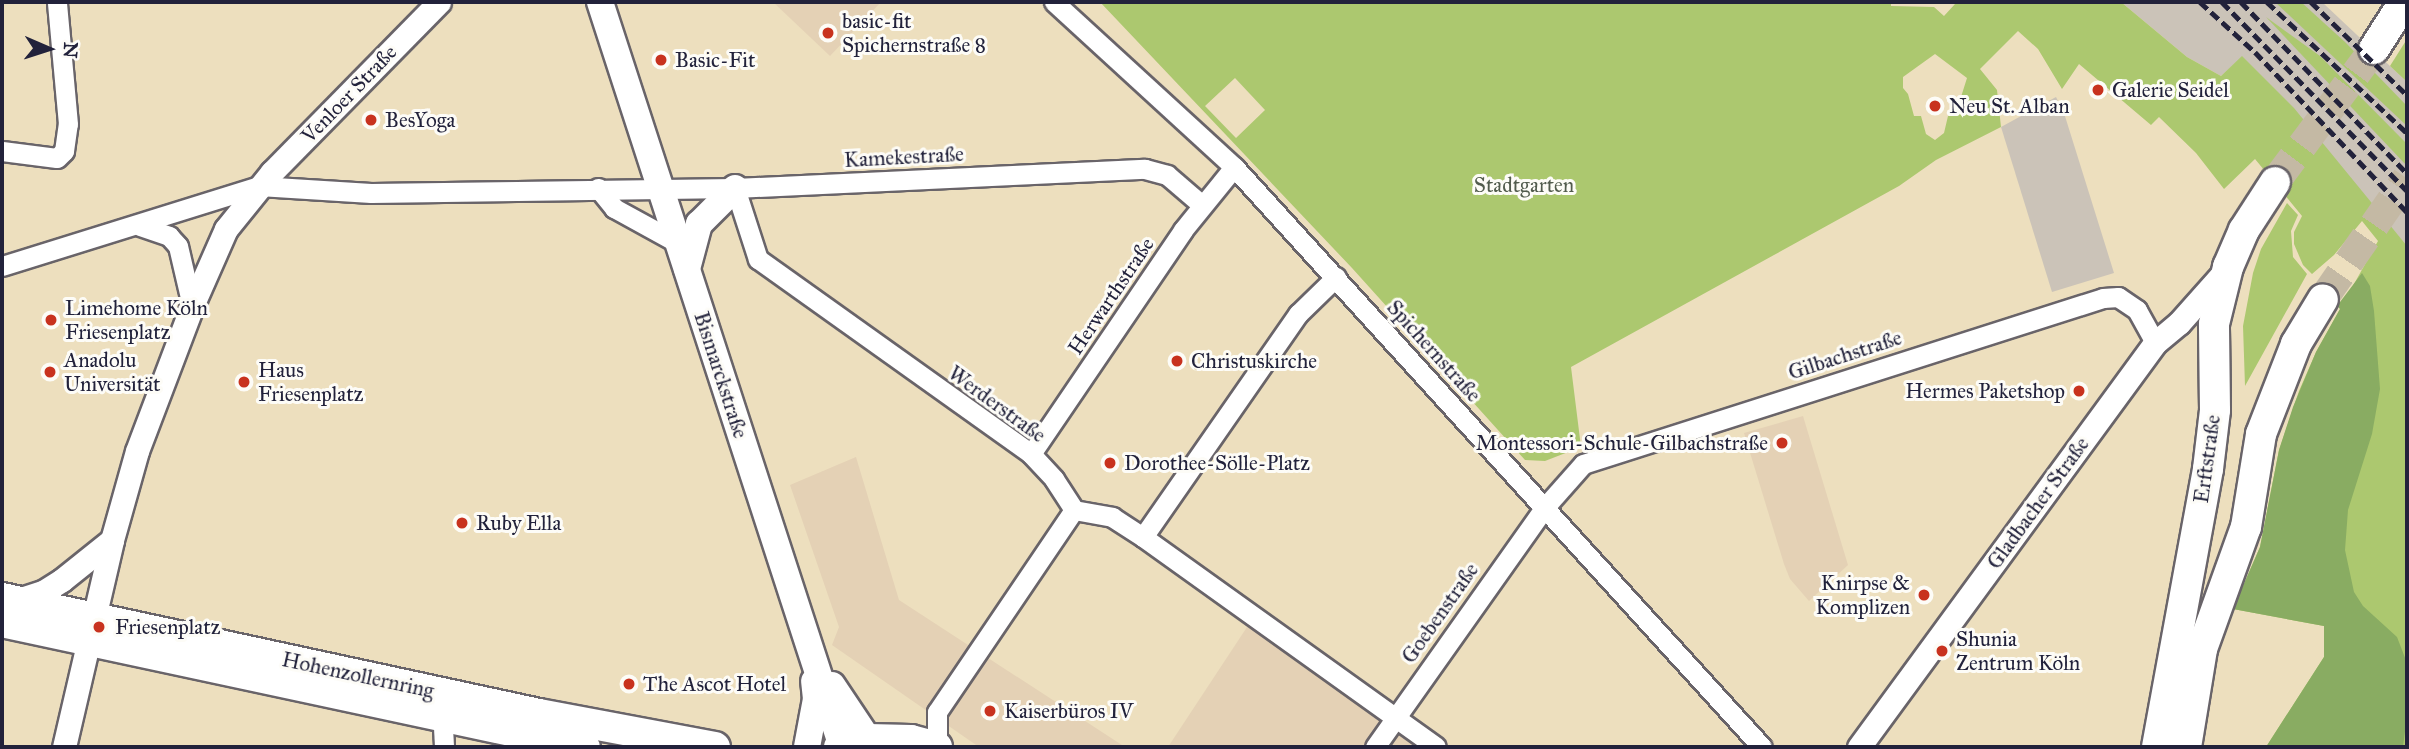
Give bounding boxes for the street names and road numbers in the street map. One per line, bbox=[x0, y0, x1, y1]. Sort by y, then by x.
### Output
street label: Venloer Straße bbox=[296, 40, 402, 148]
street label: Kamekestraße bbox=[844, 141, 964, 173]
street label: Herwarthstraße bbox=[1063, 233, 1159, 359]
street label: Spichernstraße bbox=[1382, 295, 1486, 407]
street label: Bismarckstraße bbox=[689, 309, 753, 441]
street label: Gilbachstraße bbox=[1785, 325, 1905, 385]
street label: Werderstraße bbox=[943, 360, 1051, 448]
street label: Erftstraße bbox=[2188, 413, 2226, 505]
street label: Gladbacher Straße bbox=[1982, 432, 2094, 574]
street label: Goebenstraße bbox=[1396, 558, 1484, 668]
street label: Hohenzollernring bbox=[280, 647, 436, 703]

